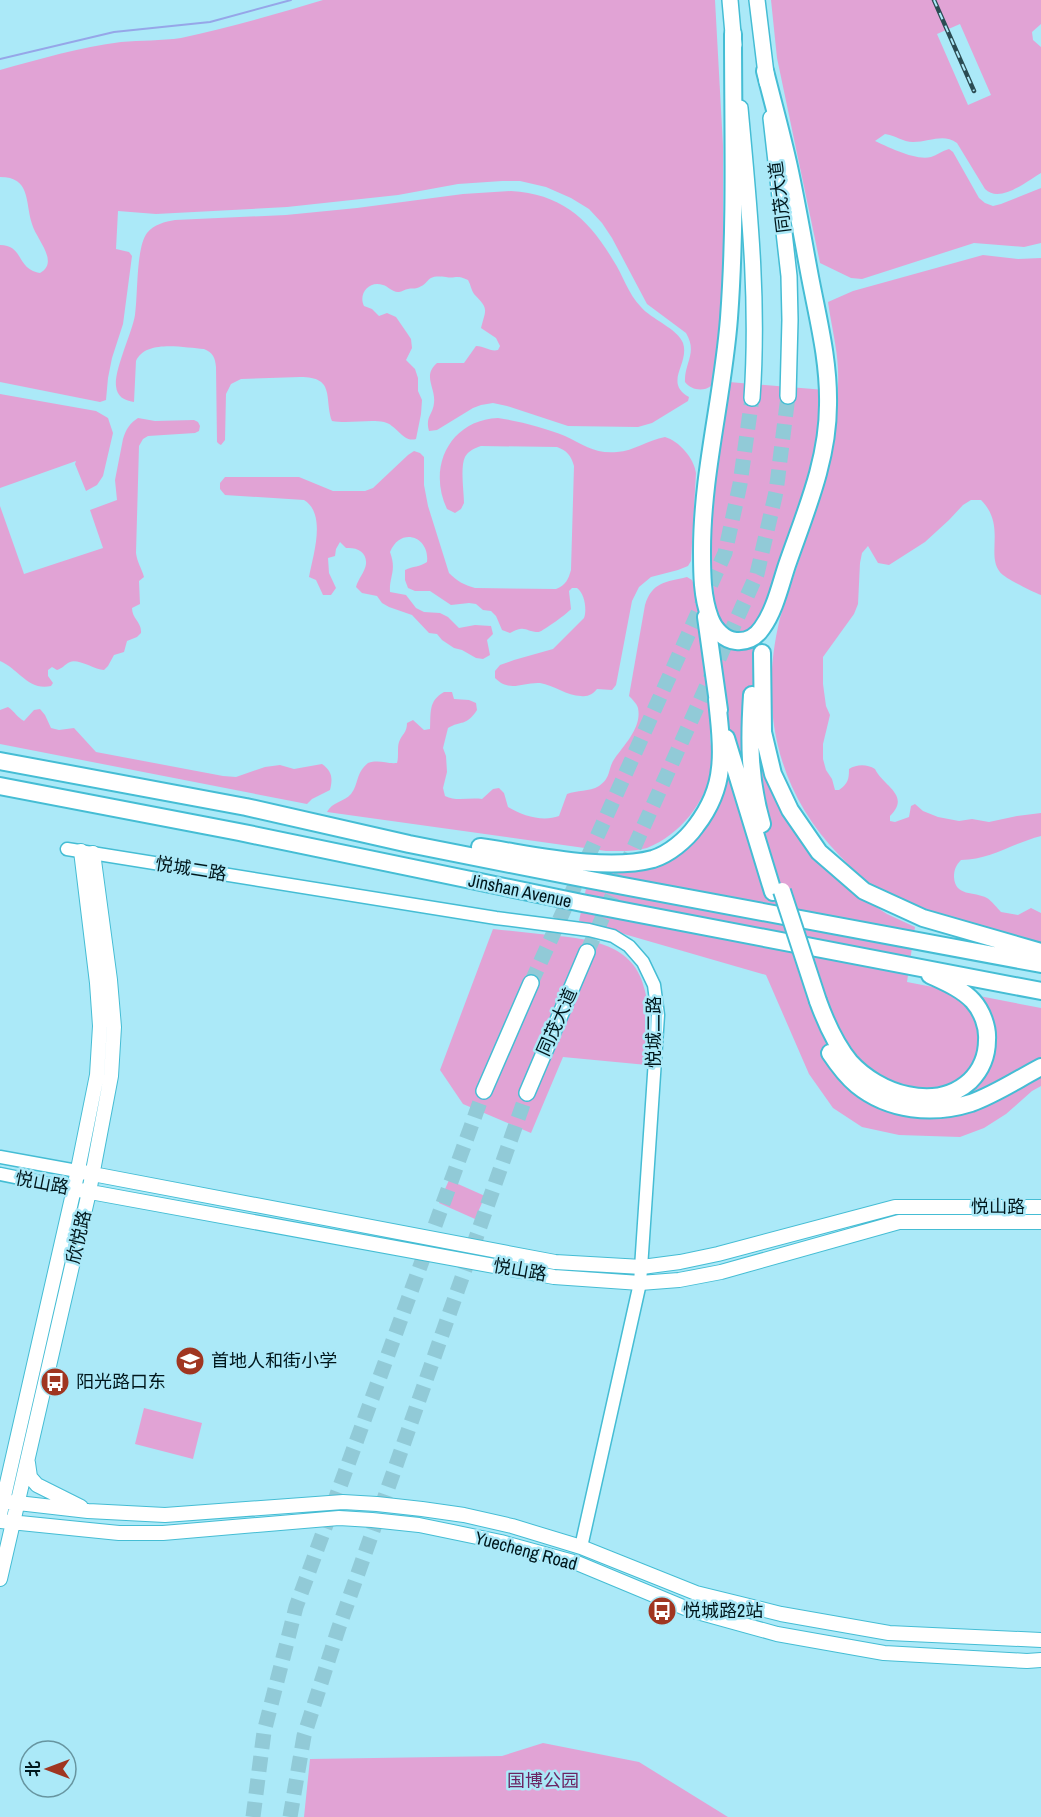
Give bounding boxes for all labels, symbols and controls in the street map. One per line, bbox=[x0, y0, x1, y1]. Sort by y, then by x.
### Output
street label: 同茂大道 bbox=[763, 160, 796, 234]
street label: 悦城二路 bbox=[154, 851, 229, 886]
street label: Jinshan Avenue bbox=[466, 867, 574, 914]
street label: 同茂大道 bbox=[530, 984, 583, 1060]
street label: 悦城二路 bbox=[641, 996, 666, 1068]
street label: 悦山路 bbox=[13, 1165, 71, 1200]
street label: 悦山路 bbox=[971, 1194, 1025, 1219]
street label: 欣悦路 bbox=[60, 1208, 97, 1266]
street label: 悦山路 bbox=[491, 1253, 549, 1287]
school or university icon: 首地人和街小学 bbox=[174, 1345, 206, 1377]
place label: 首地人和街小学 bbox=[211, 1348, 337, 1373]
bus stop icon: 阳光路口东 bbox=[39, 1366, 71, 1398]
place label: 阳光路口东 bbox=[76, 1369, 166, 1394]
street label: Yuecheng Road bbox=[472, 1525, 580, 1576]
bus stop icon: 悦城路2站 bbox=[646, 1595, 678, 1627]
place label: 悦城路2站 bbox=[683, 1598, 763, 1623]
north arrow bbox=[18, 1739, 78, 1799]
text: 北 bbox=[22, 1761, 44, 1777]
park label: 国博公园 bbox=[507, 1768, 579, 1793]

